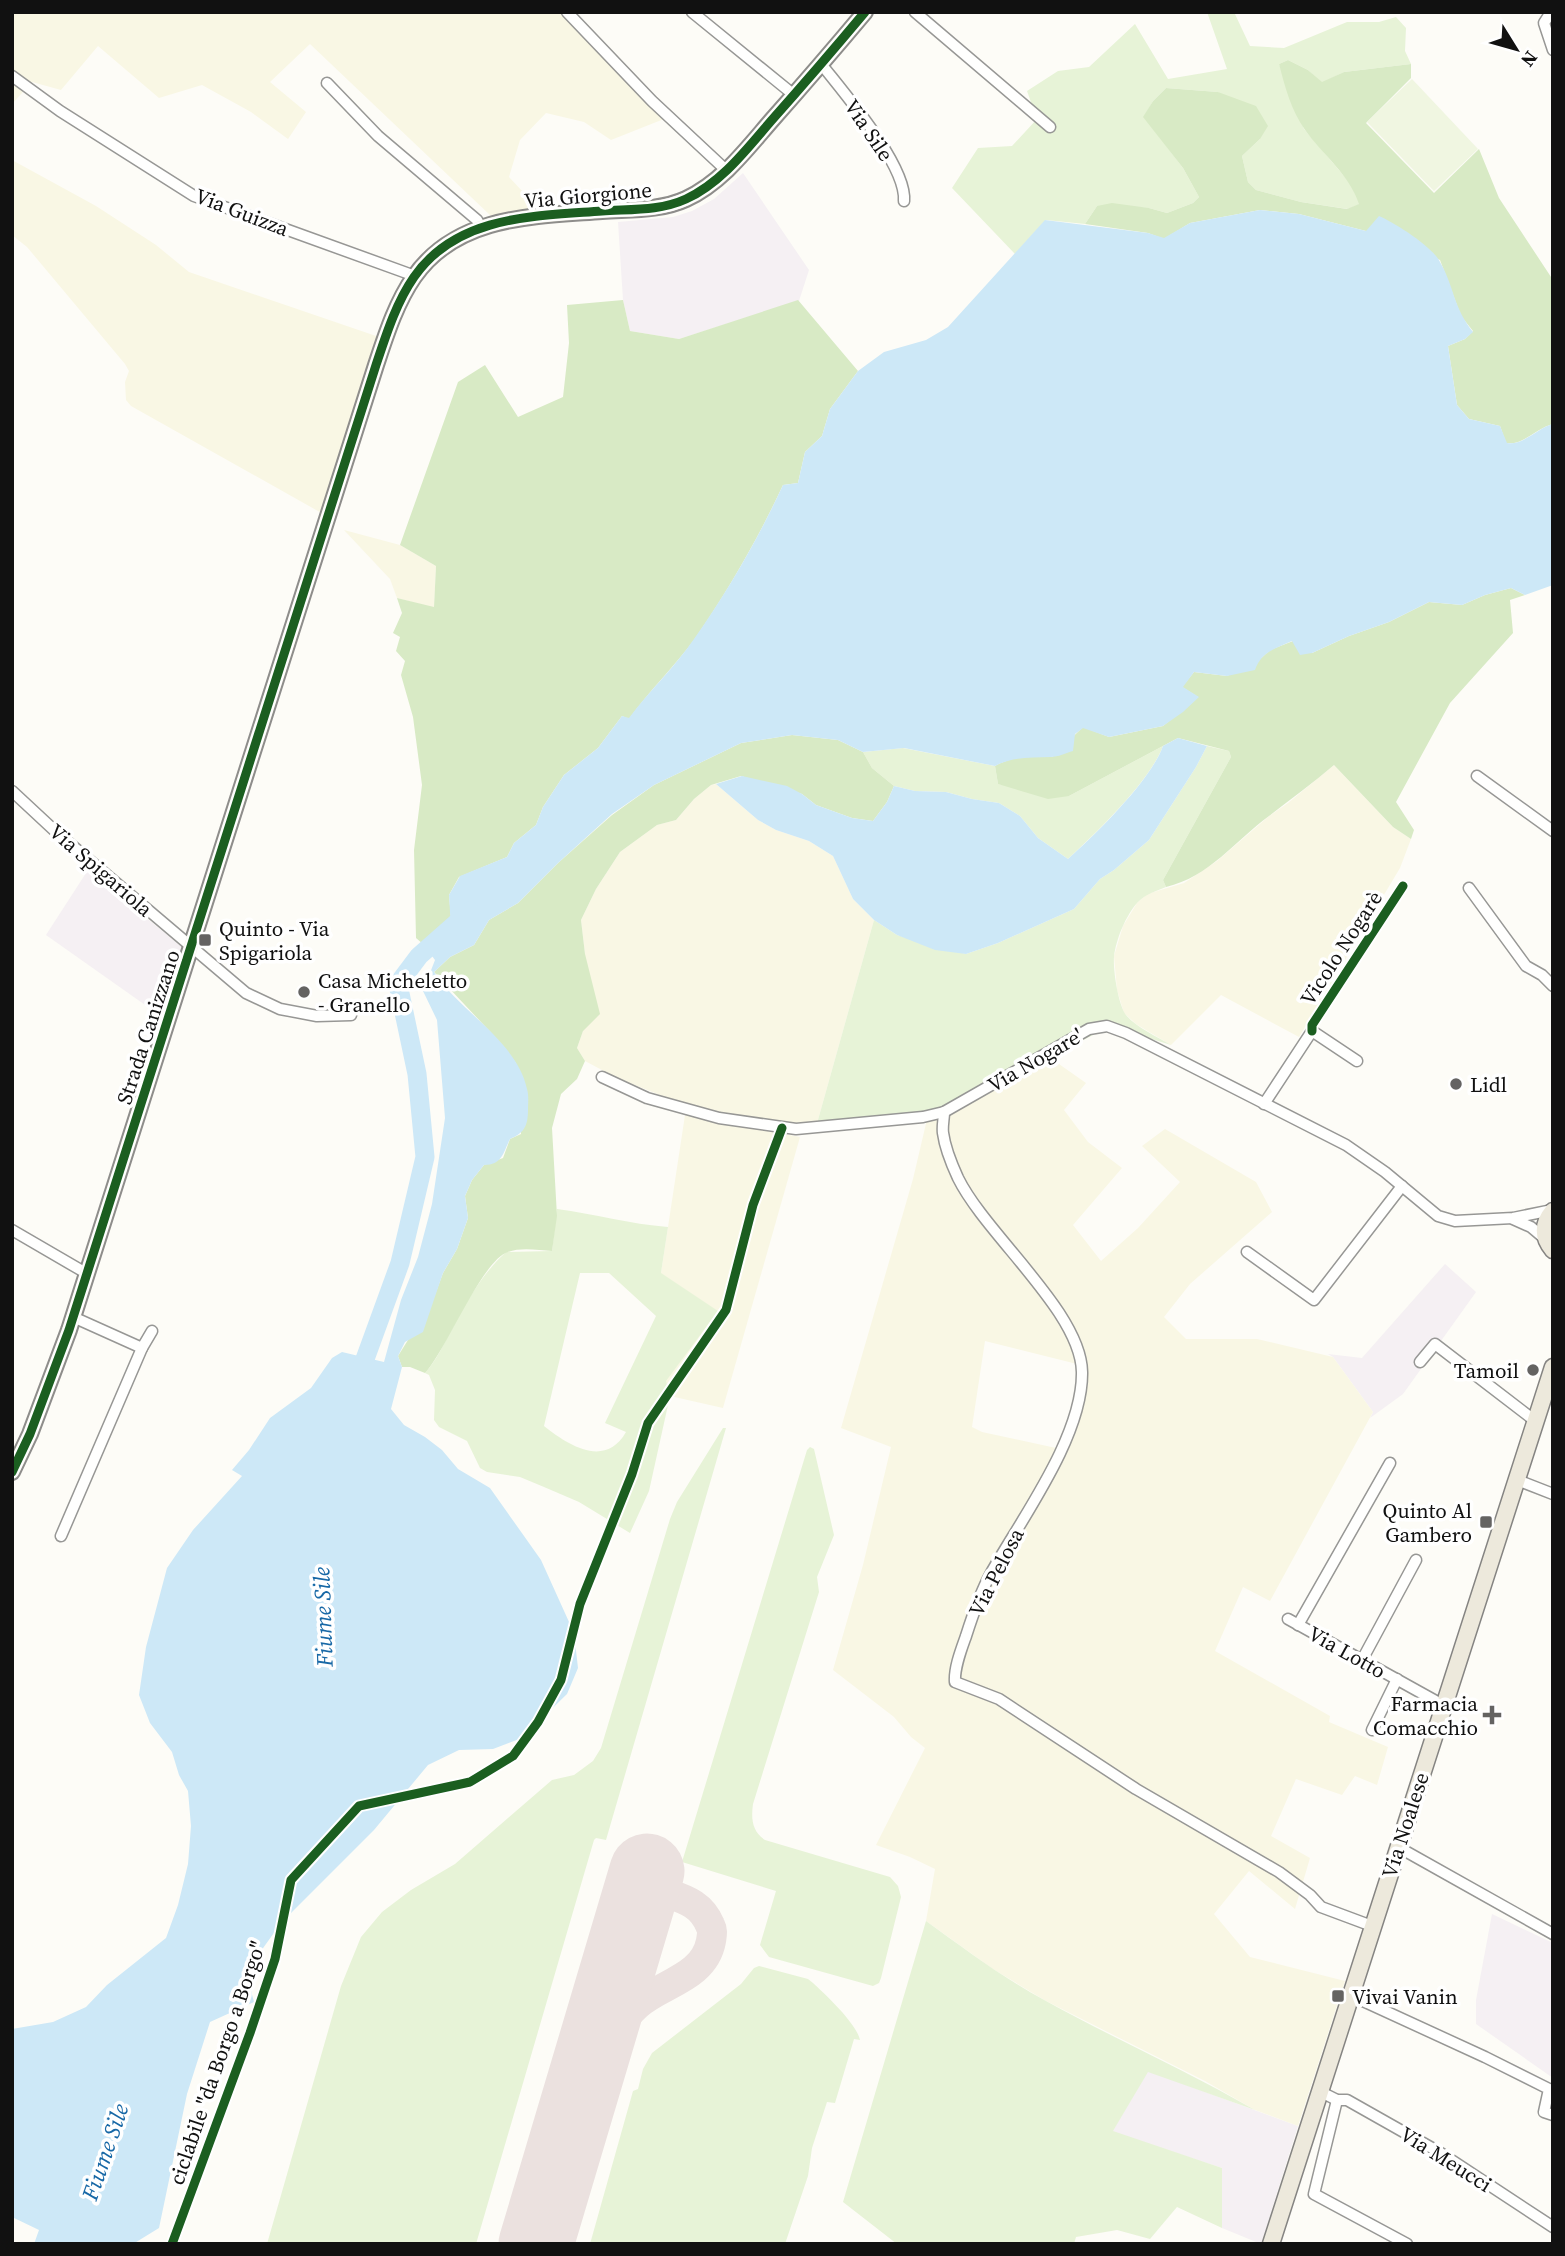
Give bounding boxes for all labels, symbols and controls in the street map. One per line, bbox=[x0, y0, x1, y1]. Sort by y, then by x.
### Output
north arrow bbox=[1481, 14, 1551, 84]
text: N bbox=[1515, 46, 1544, 73]
street label: Via Sile bbox=[838, 93, 900, 167]
street label: Via Giorgione bbox=[523, 175, 653, 215]
street label: Via Guizza bbox=[191, 181, 293, 243]
street label: Via Spigariola bbox=[43, 817, 159, 923]
street label: Vicolo Nogarè bbox=[1293, 885, 1389, 1011]
place label: Quinto - Via Spigariola bbox=[219, 914, 330, 967]
marker: Quinto - Via Spigariola bbox=[197, 932, 213, 948]
street label: Strada Canizzano bbox=[109, 946, 187, 1108]
place label: Casa Micheletto - Granello bbox=[318, 966, 467, 1019]
marker: Casa Micheletto - Granello bbox=[296, 984, 312, 1000]
street label: Via Nogare' bbox=[982, 1021, 1088, 1099]
place label: Lidl bbox=[1470, 1070, 1507, 1099]
marker: Lidl bbox=[1448, 1076, 1464, 1092]
place label: Tamoil bbox=[1454, 1356, 1519, 1385]
marker: Tamoil bbox=[1525, 1362, 1541, 1378]
place label: Quinto Al Gambero bbox=[1383, 1496, 1472, 1549]
marker: Quinto Al Gambero bbox=[1478, 1514, 1494, 1530]
street label: Via Pelosa bbox=[961, 1523, 1031, 1621]
water label: Fiume Sile bbox=[305, 1566, 341, 1669]
street label: Via Lotto bbox=[1303, 1619, 1391, 1685]
place label: Farmacia Comacchio bbox=[1373, 1689, 1478, 1742]
marker: Farmacia Comacchio bbox=[1484, 1707, 1500, 1723]
street label: Via Noalese bbox=[1374, 1768, 1436, 1882]
street label: ciclabile "da Borgo a Borgo" bbox=[162, 1937, 272, 2189]
place label: Vivai Vanin bbox=[1352, 1982, 1458, 2011]
marker: Vivai Vanin bbox=[1330, 1988, 1346, 2004]
water label: Fiume Sile bbox=[73, 2099, 137, 2206]
street label: Via Meucci bbox=[1394, 2119, 1498, 2199]

